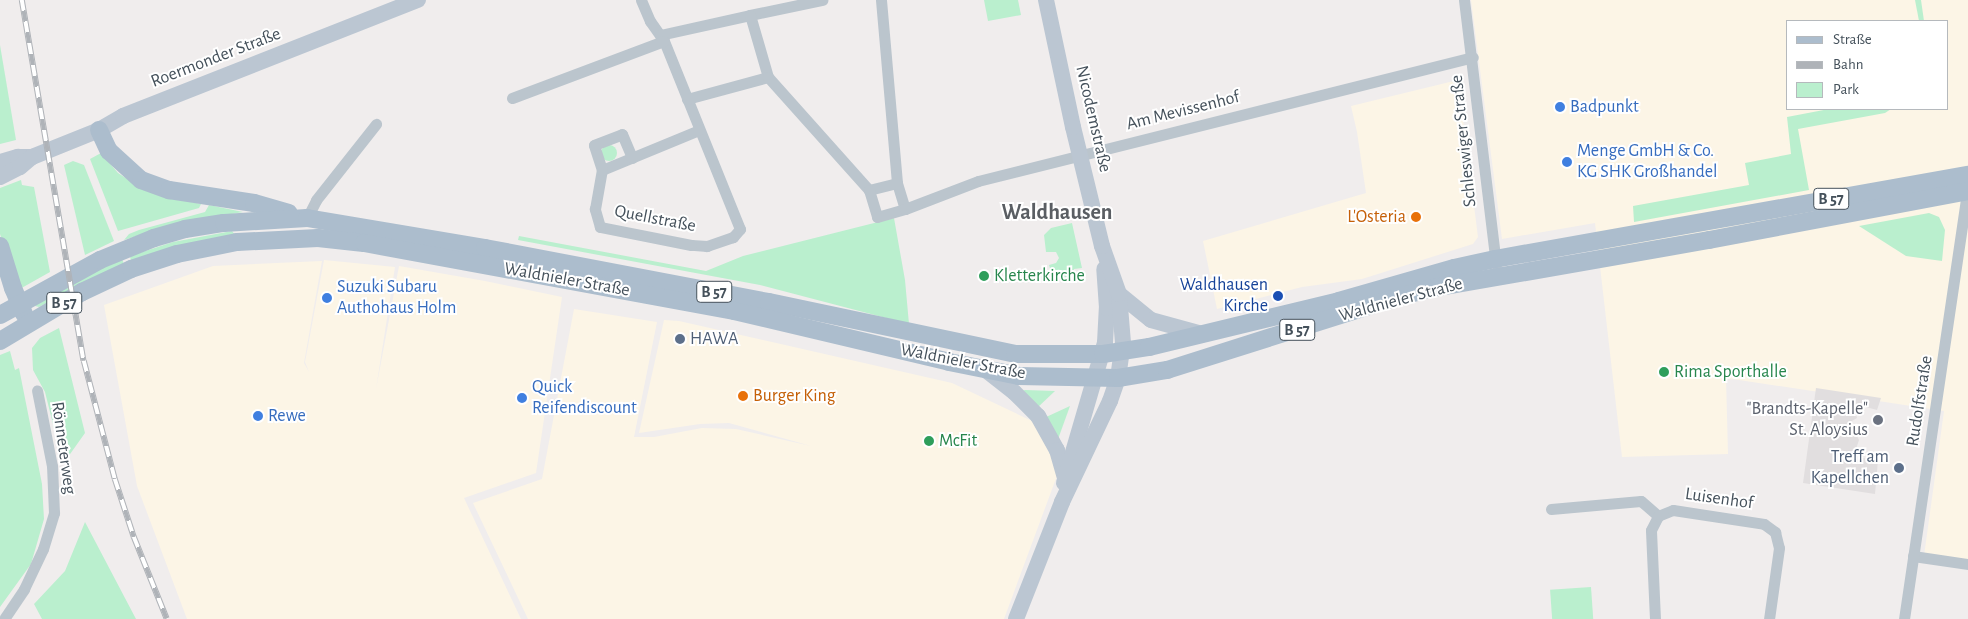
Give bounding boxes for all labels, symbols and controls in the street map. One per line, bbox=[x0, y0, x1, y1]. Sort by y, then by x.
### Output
legend bbox=[1786, 20, 1948, 110]
street label: Roermonder Straße bbox=[148, 23, 284, 93]
text: Straße bbox=[1833, 32, 1872, 47]
text: Bahn bbox=[1833, 57, 1863, 72]
street label: Nicodemstraße bbox=[1070, 63, 1116, 175]
street label: Schleswiger Straße bbox=[1446, 74, 1482, 208]
text: Park bbox=[1833, 82, 1859, 97]
street label: Am Mevissenhof bbox=[1124, 87, 1242, 135]
place label: Badpunkt bbox=[1570, 96, 1639, 118]
marker: Badpunkt bbox=[1554, 101, 1566, 113]
place label: Menge GmbH & Co. KG SHK Großhandel bbox=[1577, 141, 1718, 183]
marker: Menge GmbH & Co. KG SHK Großhandel bbox=[1561, 156, 1573, 168]
road number: B 57 bbox=[1812, 185, 1850, 212]
district label: Waldhausen bbox=[1002, 200, 1112, 226]
street label: Quellstraße bbox=[612, 201, 698, 237]
place label: L'Osteria bbox=[1347, 206, 1406, 228]
marker: L'Osteria bbox=[1410, 211, 1422, 223]
street label: Waldnieler Straße bbox=[503, 258, 631, 302]
place label: Kletterkirche bbox=[994, 265, 1085, 287]
marker: Kletterkirche bbox=[978, 270, 990, 282]
street label: Waldnieler Straße bbox=[1337, 273, 1465, 327]
place label: Waldhausen Kirche bbox=[1180, 275, 1268, 318]
place label: Suzuki Subaru Authohaus Holm bbox=[337, 277, 456, 320]
road number: B 57 bbox=[695, 278, 733, 306]
road number: B 57 bbox=[45, 290, 83, 316]
marker: Waldhausen Kirche bbox=[1272, 290, 1284, 302]
marker: Suzuki Subaru Authohaus Holm bbox=[321, 292, 333, 304]
road number: B 57 bbox=[1278, 316, 1316, 344]
place label: HAWA bbox=[690, 328, 738, 350]
marker: HAWA bbox=[674, 333, 686, 345]
street label: Waldnieler Straße bbox=[899, 339, 1027, 385]
street label: Rudolfstraße bbox=[1902, 354, 1938, 448]
place label: Rima Sporthalle bbox=[1674, 361, 1787, 383]
marker: Rima Sporthalle bbox=[1658, 366, 1670, 378]
place label: Quick Reifendiscount bbox=[532, 377, 637, 419]
place label: Burger King bbox=[753, 385, 836, 407]
marker: Burger King bbox=[737, 390, 749, 402]
marker: Quick Reifendiscount bbox=[516, 392, 528, 404]
place label: "Brandts-Kapelle" St. Aloysius bbox=[1746, 399, 1868, 442]
street label: Rönneterweg bbox=[46, 400, 80, 496]
place label: Rewe bbox=[268, 405, 306, 427]
marker: Rewe bbox=[252, 410, 264, 422]
marker: "Brandts-Kapelle" St. Aloysius bbox=[1872, 414, 1884, 426]
place label: McFit bbox=[939, 430, 977, 452]
marker: McFit bbox=[923, 435, 935, 447]
place label: Treff am Kapellchen bbox=[1811, 447, 1889, 489]
marker: Treff am Kapellchen bbox=[1893, 462, 1905, 474]
street label: Luisenhof bbox=[1684, 484, 1754, 514]

